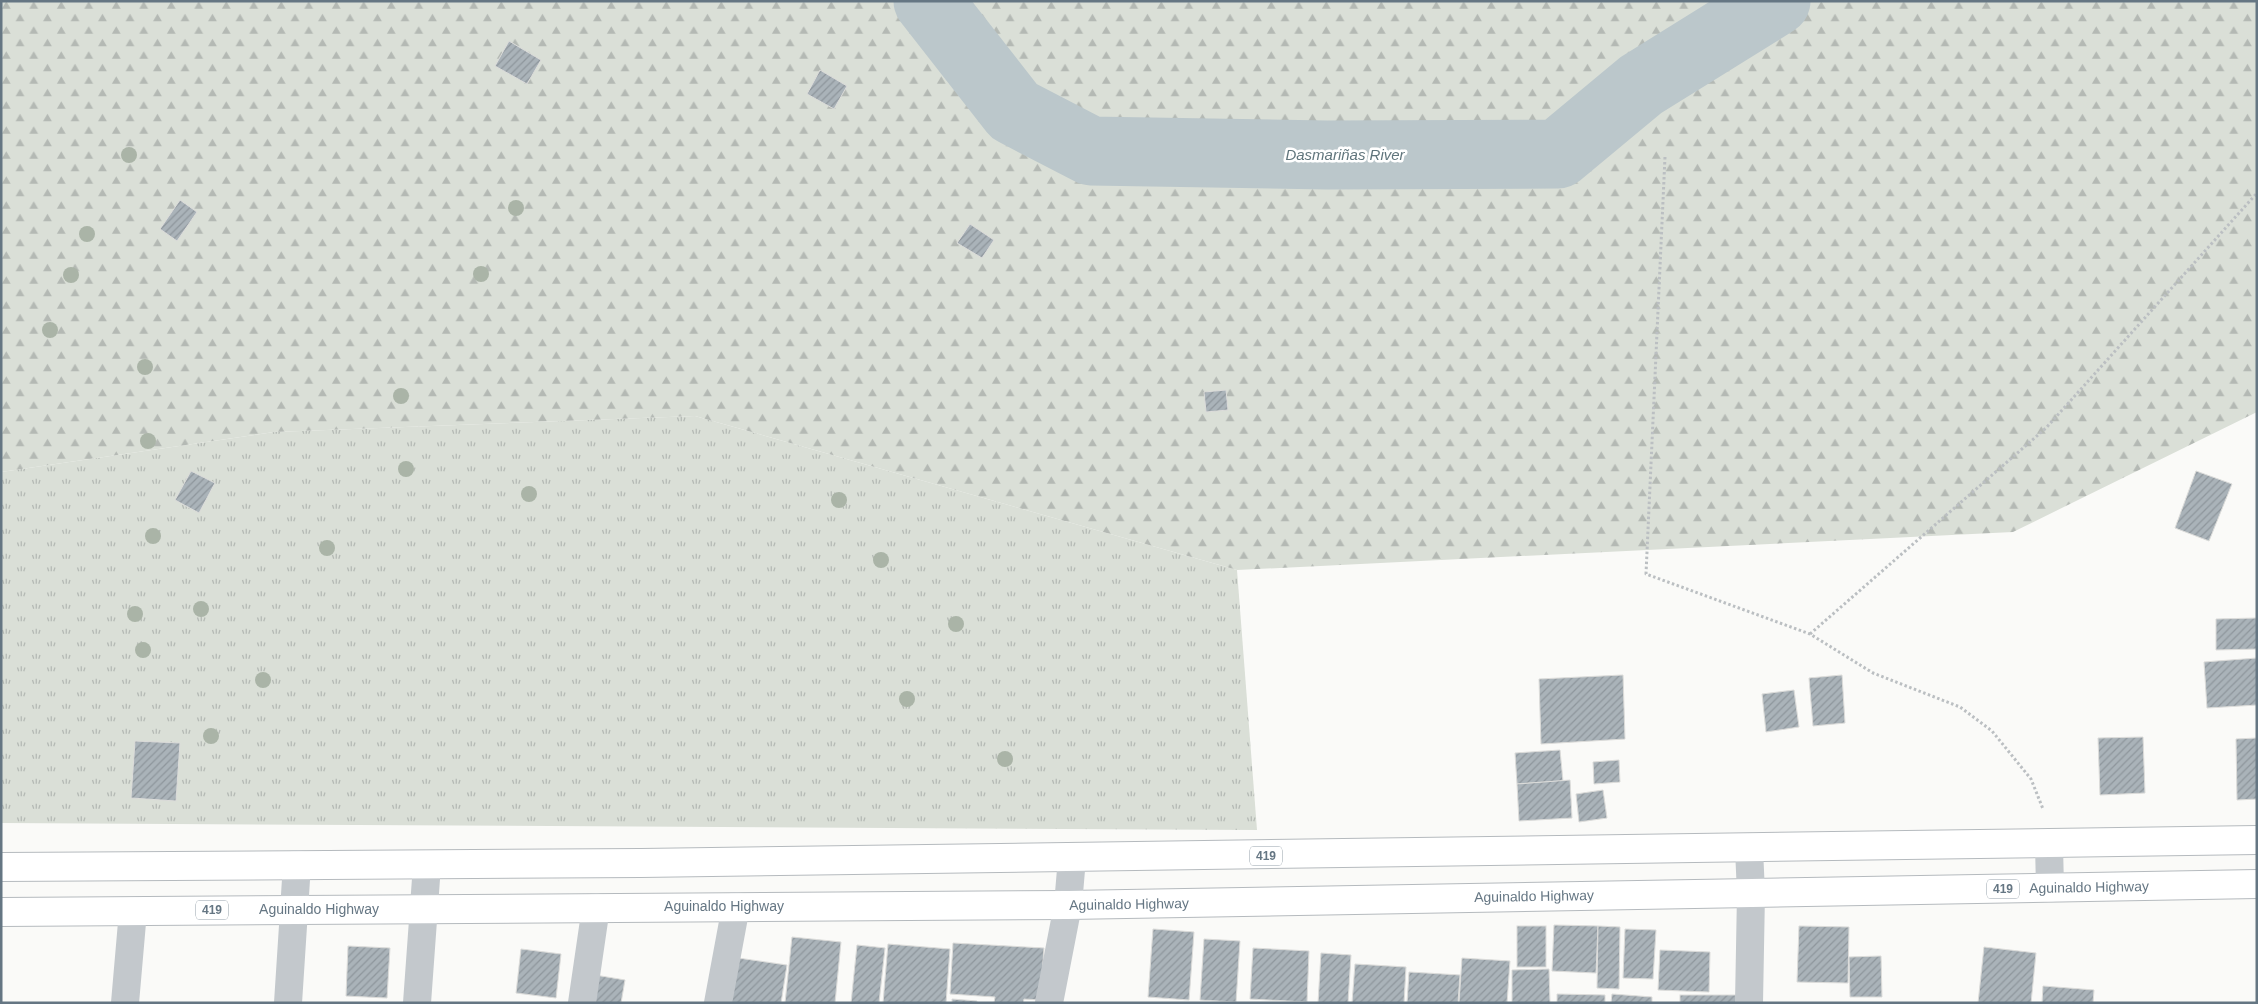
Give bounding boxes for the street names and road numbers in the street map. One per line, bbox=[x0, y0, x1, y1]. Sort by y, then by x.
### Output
road number: 419 bbox=[1250, 846, 1282, 866]
street label: Aguinaldo Highway bbox=[2029, 878, 2149, 896]
road number: 419 bbox=[1987, 880, 2019, 899]
street label: Aguinaldo Highway bbox=[1474, 887, 1594, 905]
street label: Aguinaldo Highway bbox=[1069, 895, 1189, 913]
street label: Aguinaldo Highway bbox=[664, 898, 784, 914]
road number: 419 bbox=[196, 900, 228, 920]
street label: Aguinaldo Highway bbox=[259, 901, 379, 917]

